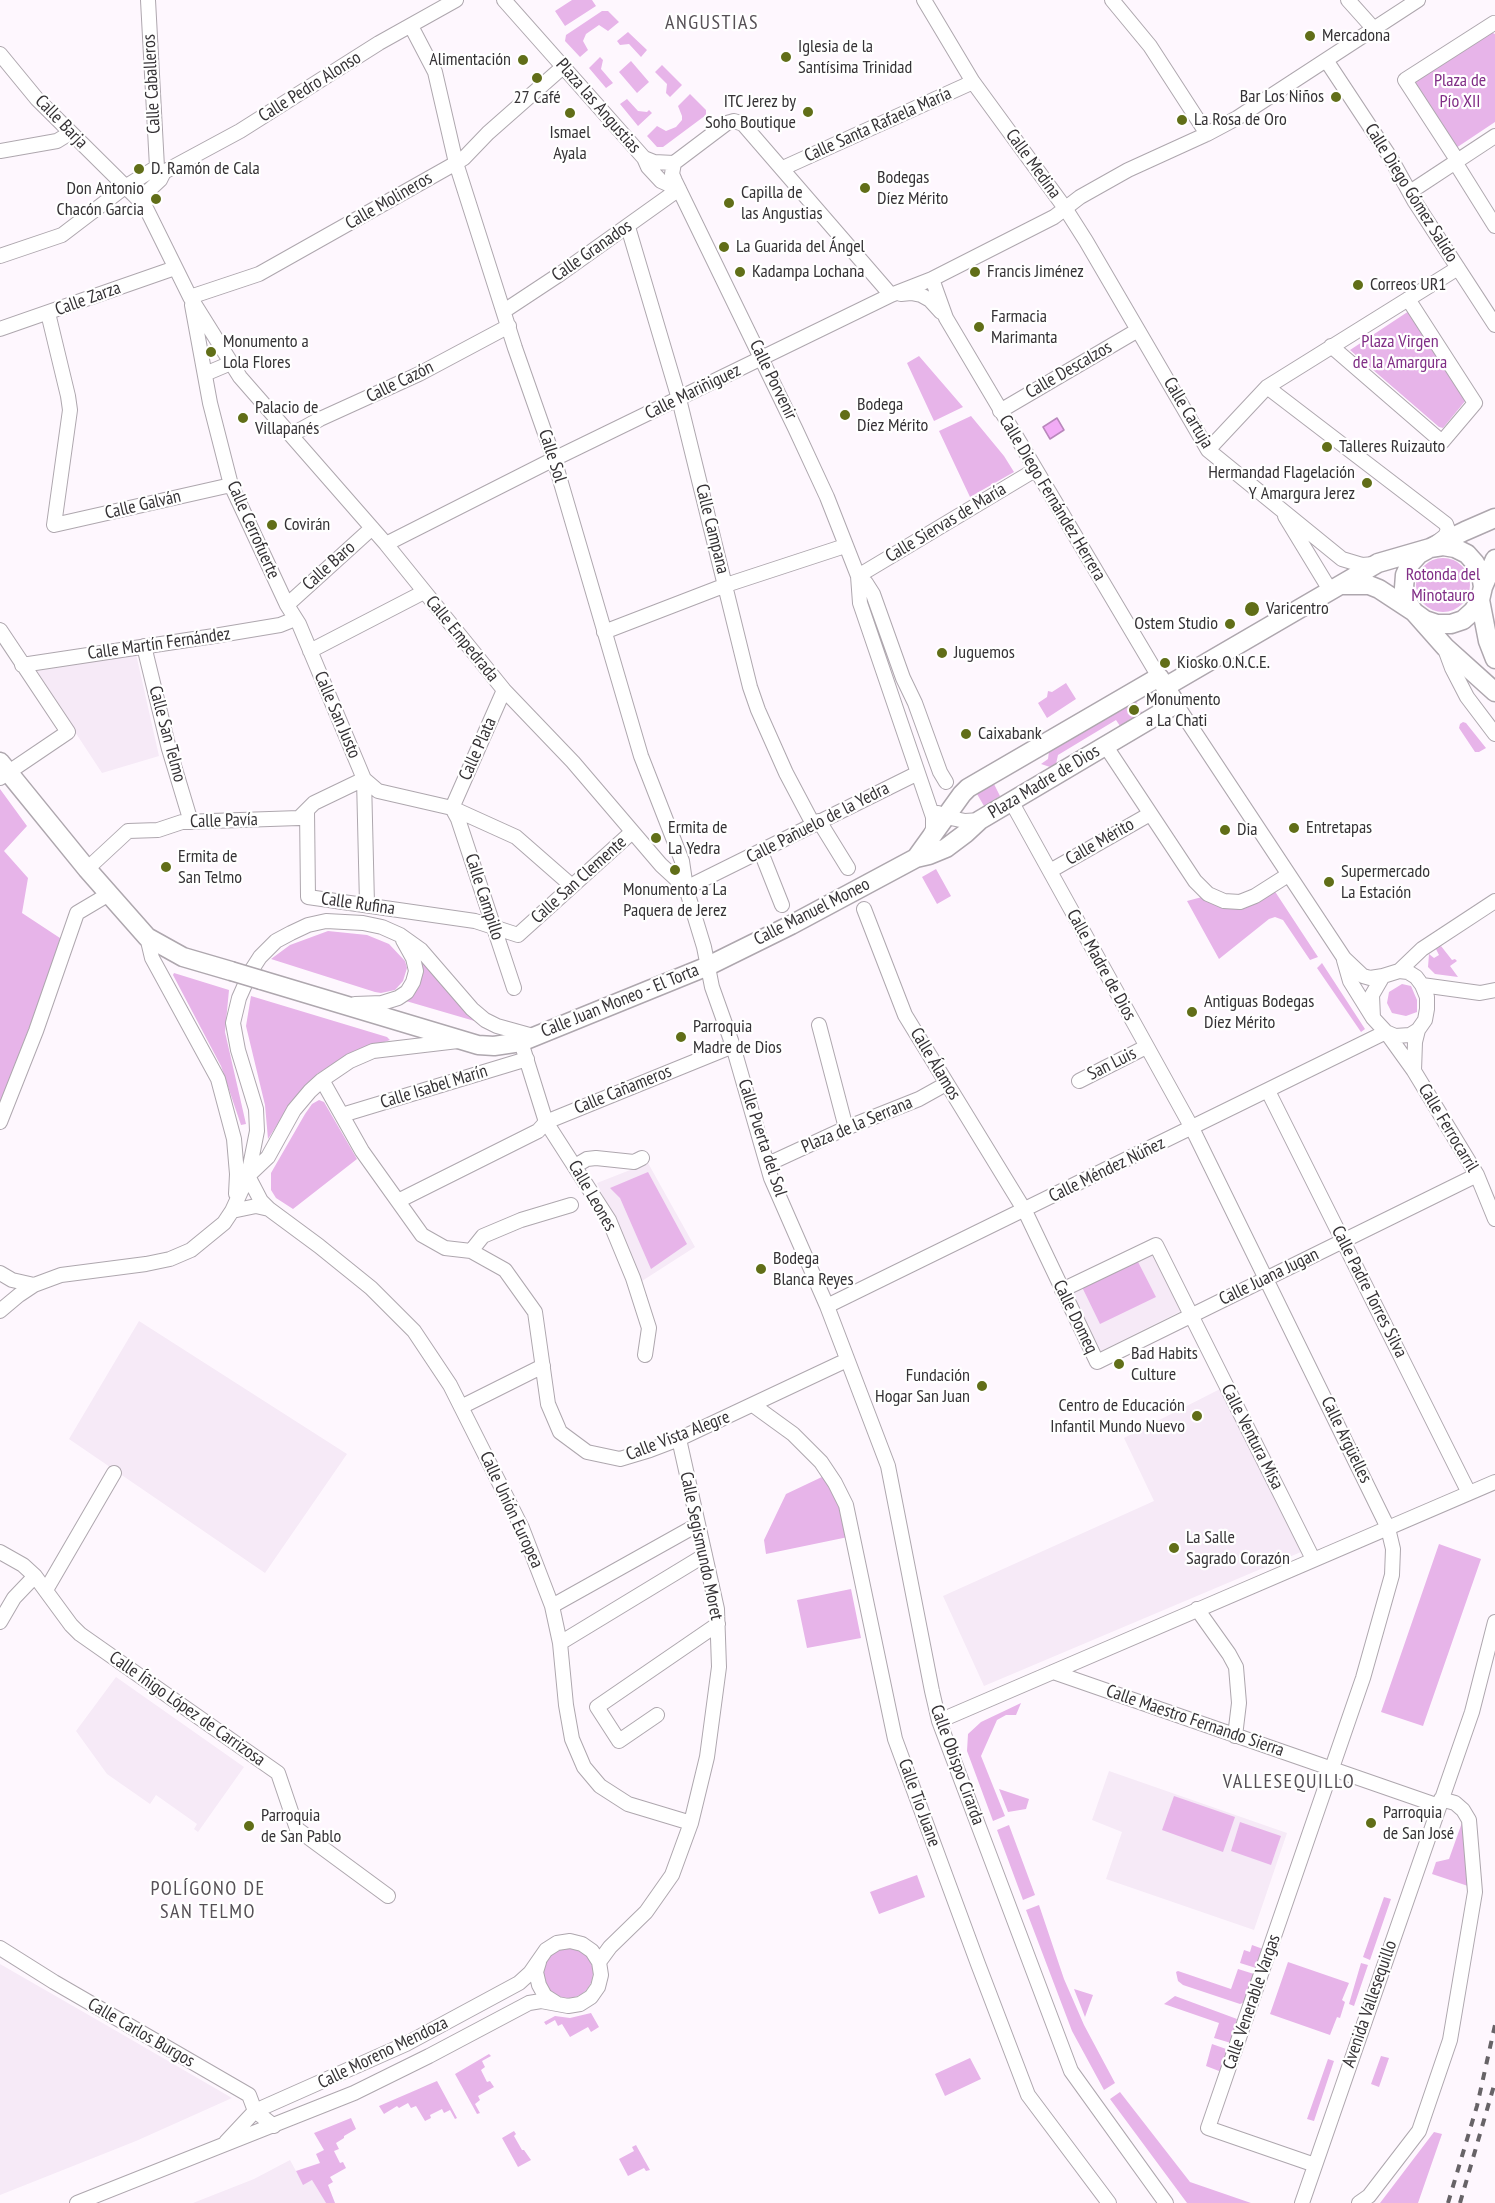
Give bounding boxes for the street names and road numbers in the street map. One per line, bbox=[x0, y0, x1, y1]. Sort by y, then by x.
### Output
street label: Calle Caballeros bbox=[139, 34, 165, 134]
street label: Calle Pedro Alonso bbox=[255, 47, 365, 127]
street label: Plaza las Angustias bbox=[551, 54, 645, 158]
street label: Calle Santa Rafaela María bbox=[801, 83, 955, 167]
street label: Calle Barja bbox=[30, 91, 92, 153]
street label: Calle Diego Gómez Salido bbox=[1360, 120, 1462, 266]
street label: Calle Medina bbox=[1001, 125, 1065, 203]
street label: Calle Molineros bbox=[342, 168, 436, 234]
street label: Calle Granados bbox=[548, 216, 636, 286]
street label: Calle Zarza bbox=[52, 277, 124, 321]
street label: Calle Porvenir bbox=[744, 336, 802, 424]
street label: Calle Descalzos bbox=[1022, 337, 1116, 403]
street label: Calle Cazón bbox=[363, 357, 437, 407]
street label: Calle Mariñiguez bbox=[642, 360, 744, 424]
street label: Calle Cartuja bbox=[1158, 373, 1218, 453]
street label: Calle Diego Fernández Herrera bbox=[994, 411, 1110, 585]
street label: Calle Sol bbox=[533, 427, 571, 485]
street label: Calle Cerrofuerte bbox=[222, 478, 284, 582]
street label: Calle Siervas de María bbox=[882, 479, 1010, 567]
street label: Calle Campana bbox=[690, 482, 734, 576]
street label: Calle Galván bbox=[103, 486, 183, 524]
street label: Calle Baro bbox=[298, 537, 360, 595]
street label: Calle Empedrada bbox=[421, 592, 503, 686]
street label: Calle Martín Fernández bbox=[86, 623, 232, 665]
street label: Calle San Justo bbox=[309, 668, 365, 762]
street label: Calle San Telmo bbox=[144, 683, 190, 785]
street label: Calle Plata bbox=[455, 714, 501, 784]
street label: Plaza Madre de Dios bbox=[984, 740, 1104, 824]
street label: Calle Pañuelo de la Yedra bbox=[743, 778, 893, 868]
street label: Calle Pavía bbox=[190, 809, 258, 833]
street label: Calle Mérito bbox=[1062, 814, 1138, 870]
street label: Calle San Clemente bbox=[527, 832, 631, 928]
street label: Calle Campillo bbox=[460, 851, 508, 943]
street label: Calle Manuel Moneo bbox=[751, 874, 873, 950]
street label: Calle Rufina bbox=[320, 888, 396, 920]
street label: Calle Madre de Dios bbox=[1062, 906, 1140, 1024]
street label: Calle Juan Moneo - El Torta bbox=[538, 959, 702, 1043]
street label: Calle Álamos bbox=[905, 1024, 965, 1104]
street label: San Luis bbox=[1084, 1043, 1140, 1085]
street label: Calle Isabel Marín bbox=[378, 1060, 490, 1114]
street label: Calle Cañameros bbox=[571, 1061, 675, 1119]
street label: Calle Puerta del Sol bbox=[733, 1077, 791, 1199]
street label: Calle Ferrocarril bbox=[1413, 1080, 1483, 1176]
street label: Plaza de la Serrana bbox=[798, 1092, 916, 1158]
street label: Calle Méndez Núñez bbox=[1046, 1133, 1168, 1207]
street label: Calle Leones bbox=[563, 1157, 621, 1235]
street label: Calle Padre Torres Silva bbox=[1327, 1223, 1411, 1361]
street label: Calle Juana Jugan bbox=[1216, 1244, 1322, 1310]
street label: Calle Domeq bbox=[1048, 1277, 1102, 1357]
street label: Calle Ventura Misa bbox=[1216, 1381, 1288, 1493]
street label: Calle Argüelles bbox=[1316, 1393, 1376, 1487]
street label: Calle Vista Alegre bbox=[623, 1406, 733, 1466]
street label: Calle Unión Europea bbox=[475, 1448, 547, 1572]
street label: Calle Segismundo Moret bbox=[675, 1470, 727, 1622]
street label: Calle Íñigo López de Carrizosa bbox=[105, 1647, 269, 1771]
street label: Calle Maestro Fernando Sierra bbox=[1103, 1680, 1287, 1762]
street label: Calle Obispo Cirarda bbox=[925, 1702, 989, 1828]
street label: Calle Tío Juane bbox=[893, 1756, 945, 1850]
street label: Calle Venerable Vargas bbox=[1219, 1932, 1285, 2072]
street label: Avenida Vallesequillo bbox=[1338, 1938, 1402, 2070]
street label: Calle Carlos Burgos bbox=[84, 1994, 198, 2072]
street label: Calle Moreno Mendoza bbox=[315, 2012, 451, 2094]

